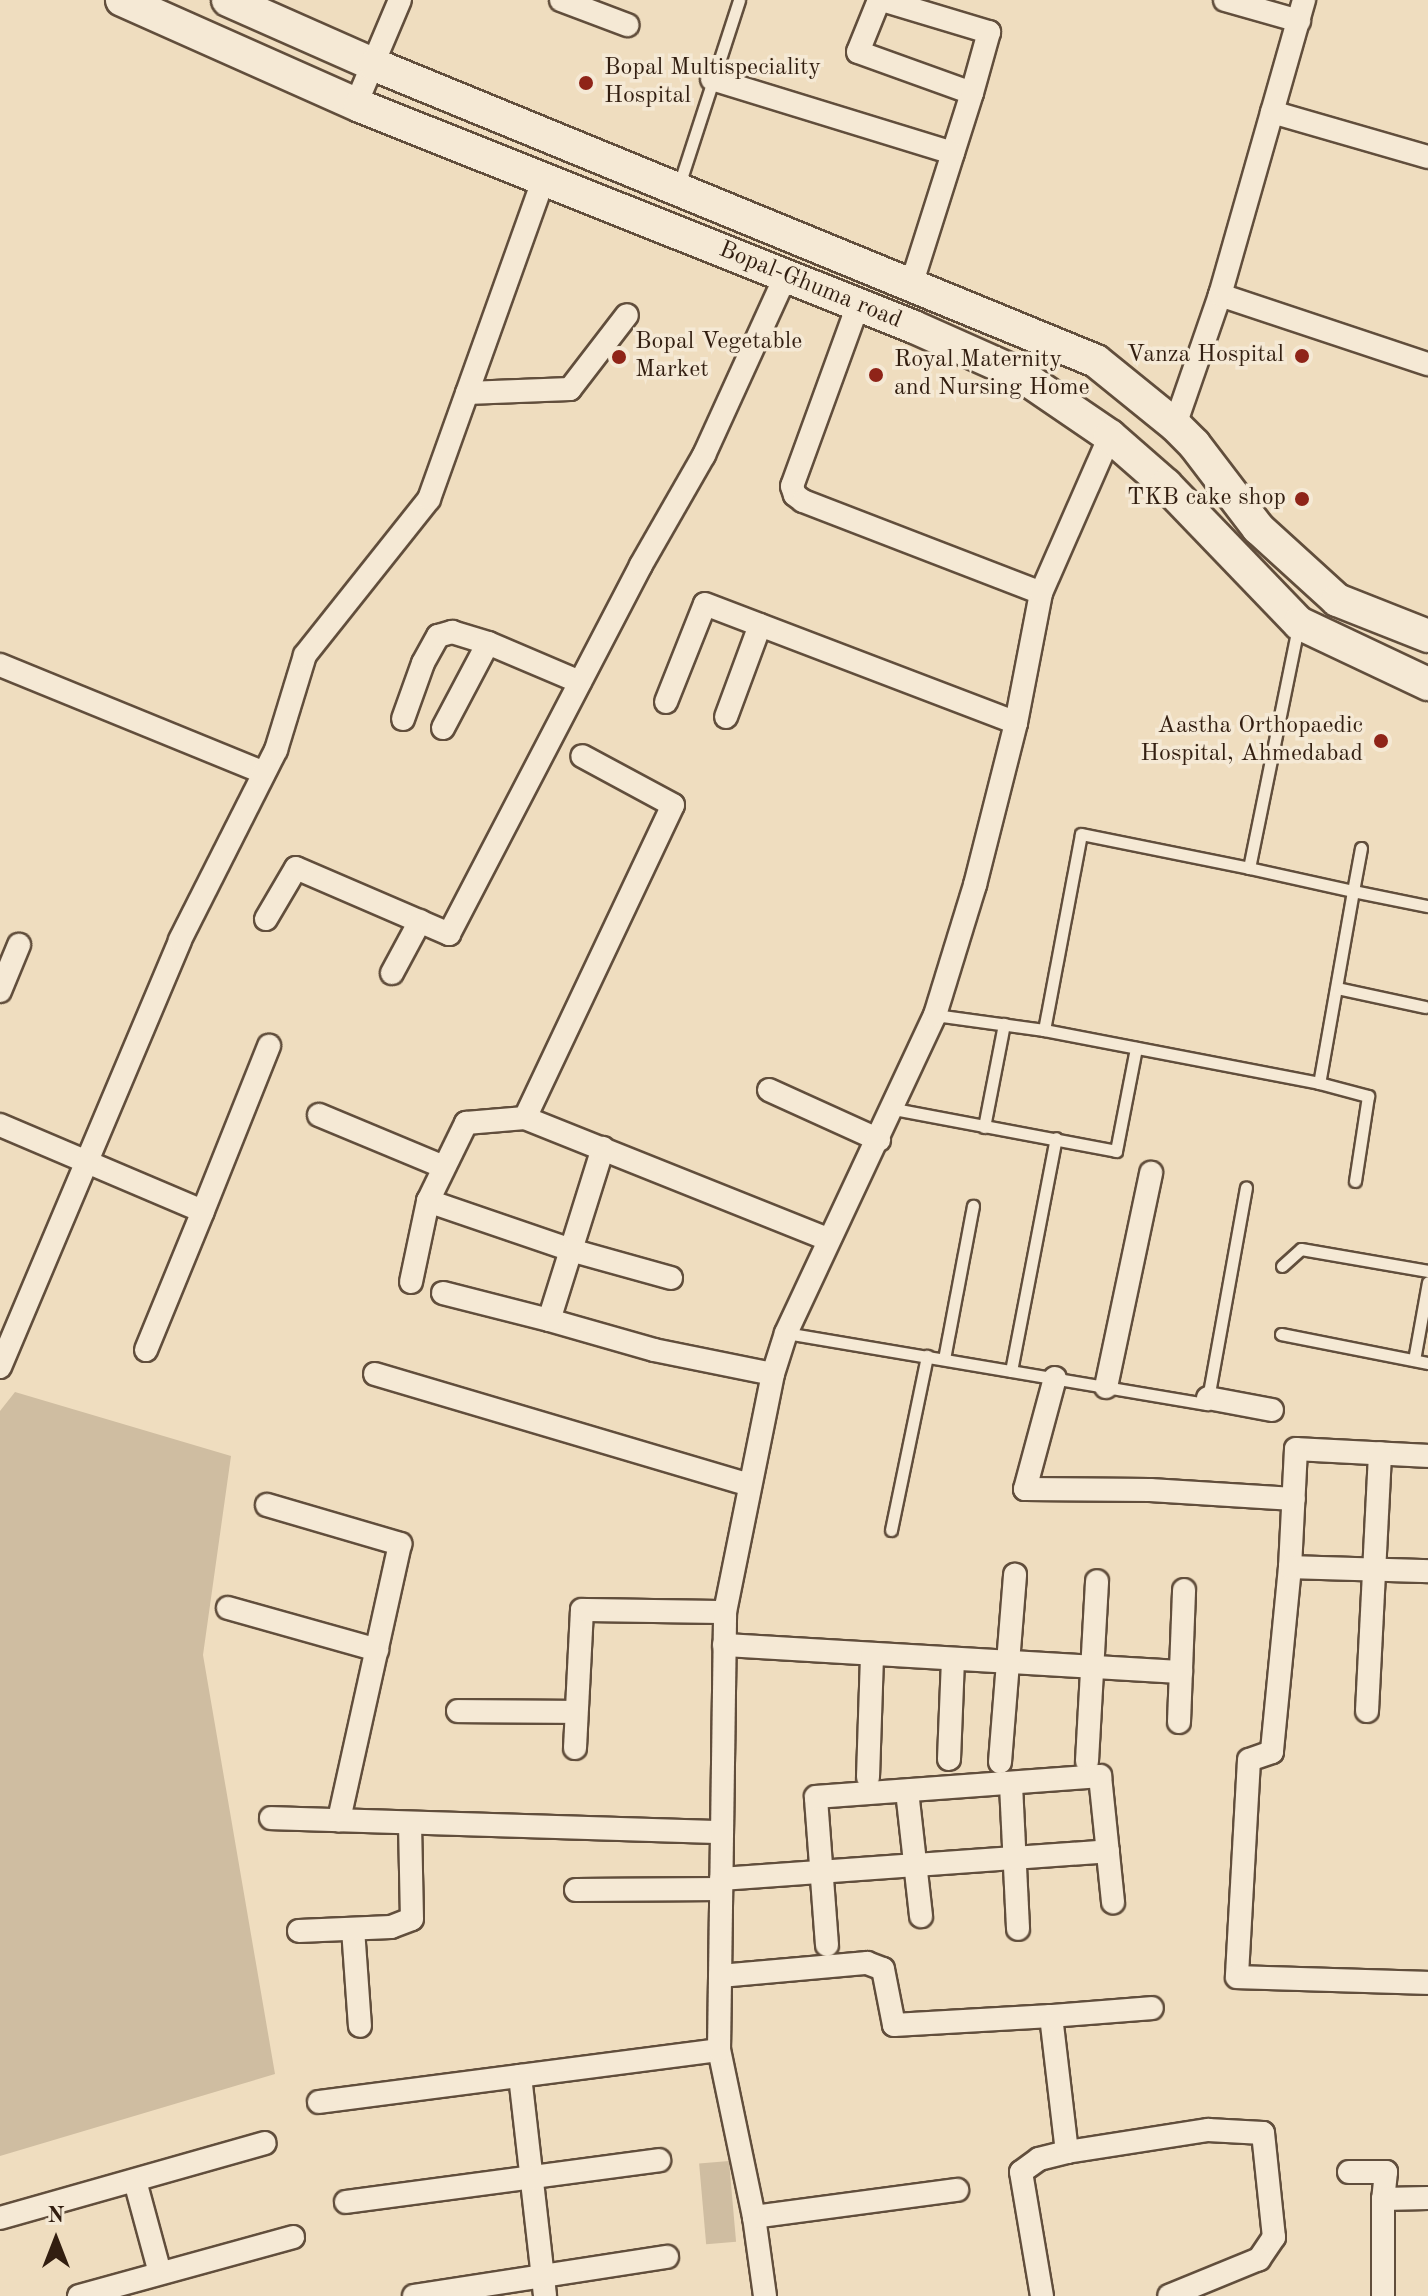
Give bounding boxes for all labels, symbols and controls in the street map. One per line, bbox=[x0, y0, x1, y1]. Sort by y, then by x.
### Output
place label: Bopal Multispeciality Hospital bbox=[604, 55, 821, 111]
marker: Bopal Multispeciality Hospital bbox=[575, 72, 597, 94]
street label: Bopal-Ghuma road bbox=[714, 236, 906, 336]
place label: Bopal Vegetable Market bbox=[635, 329, 802, 385]
place label: Vanza Hospital bbox=[1127, 342, 1284, 370]
marker: Vanza Hospital bbox=[1291, 345, 1313, 367]
place label: Royal Maternity and Nursing Home bbox=[894, 347, 1090, 403]
marker: Bopal Vegetable Market bbox=[610, 348, 628, 366]
marker: Royal Maternity and Nursing Home bbox=[865, 364, 887, 386]
place label: TKB cake shop bbox=[1127, 485, 1286, 513]
marker: TKB cake shop bbox=[1293, 490, 1311, 508]
place label: Aastha Orthopaedic Hospital, Ahmedabad bbox=[1140, 713, 1363, 769]
marker: Aastha Orthopaedic Hospital, Ahmedabad bbox=[1370, 730, 1392, 752]
north arrow bbox=[16, 2200, 96, 2280]
text: N bbox=[48, 2205, 64, 2227]

